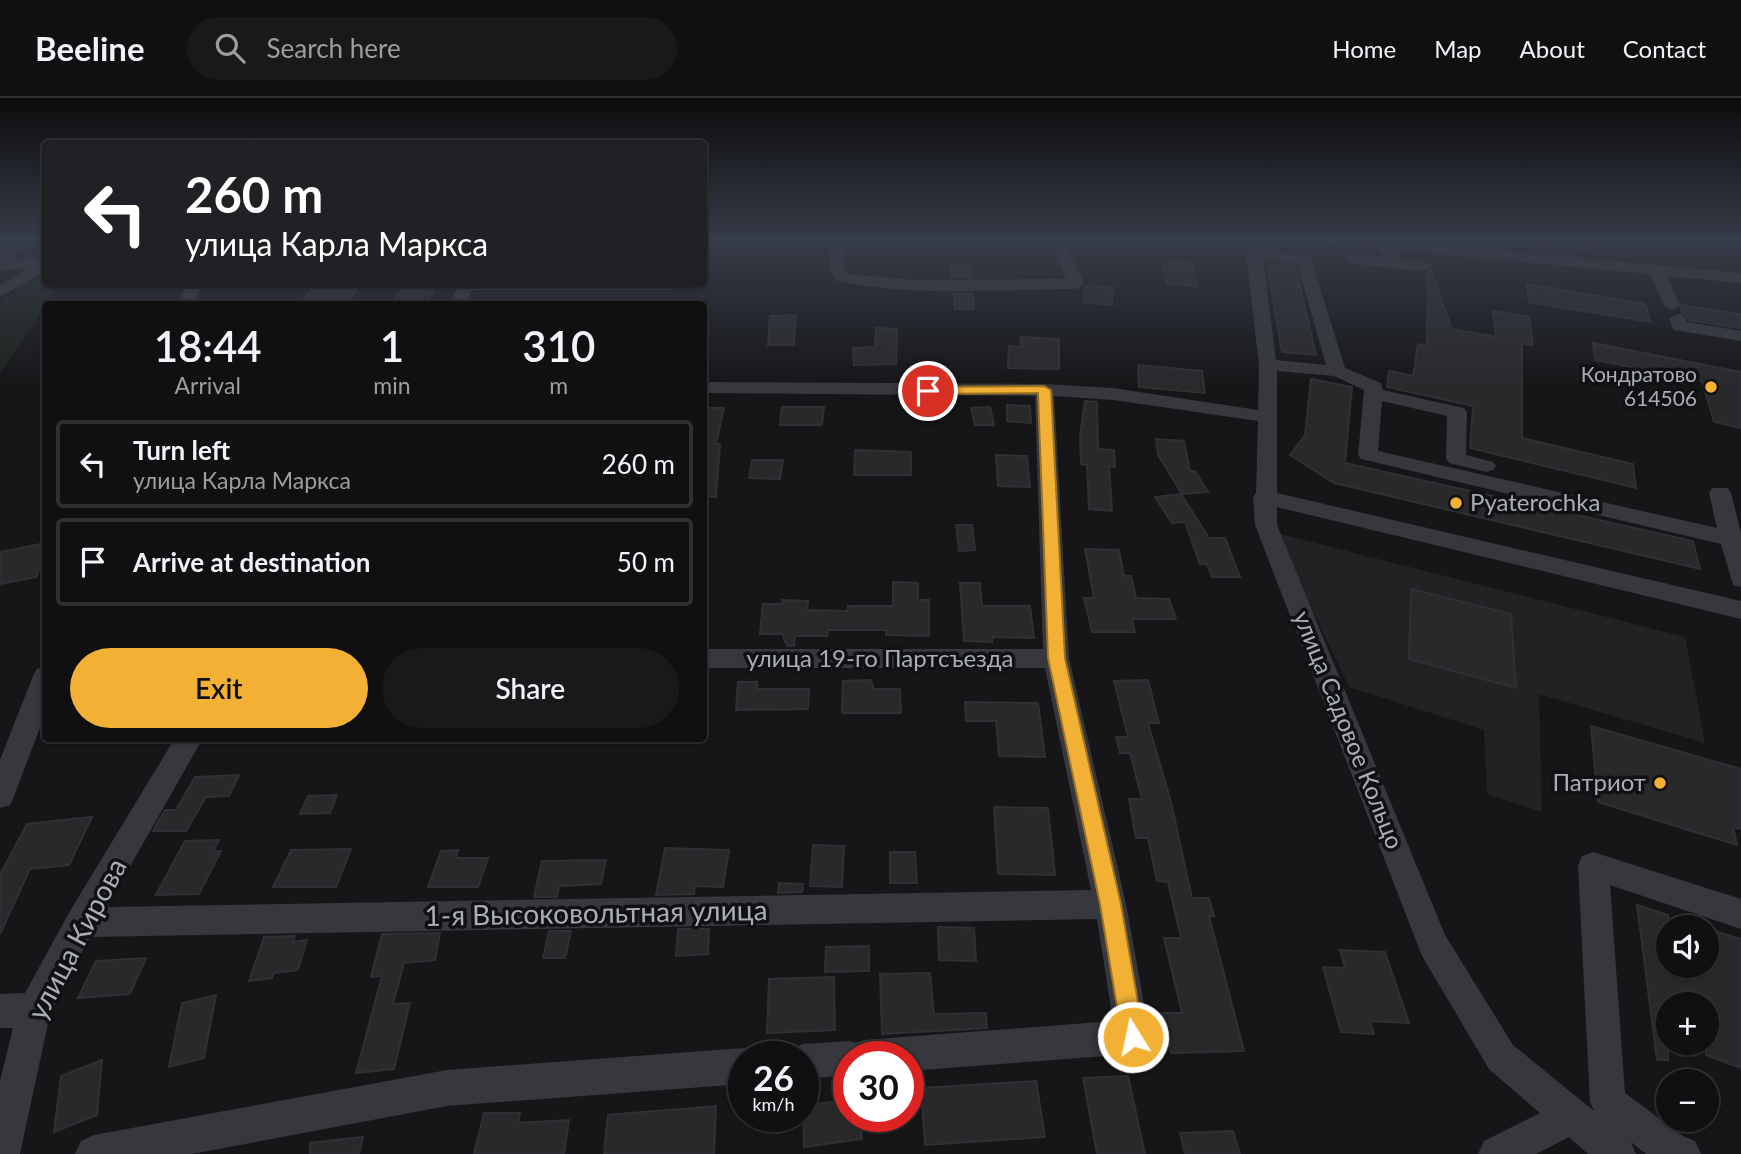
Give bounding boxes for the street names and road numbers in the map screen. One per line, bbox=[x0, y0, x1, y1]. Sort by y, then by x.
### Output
street label: улица Садовое Кольцо bbox=[1288, 606, 1410, 853]
street label: улица 19-го Партсъезда bbox=[746, 643, 1014, 672]
street label: улица Кирова bbox=[19, 852, 133, 1025]
street label: 1-я Высоковольтная улица bbox=[424, 892, 768, 932]

